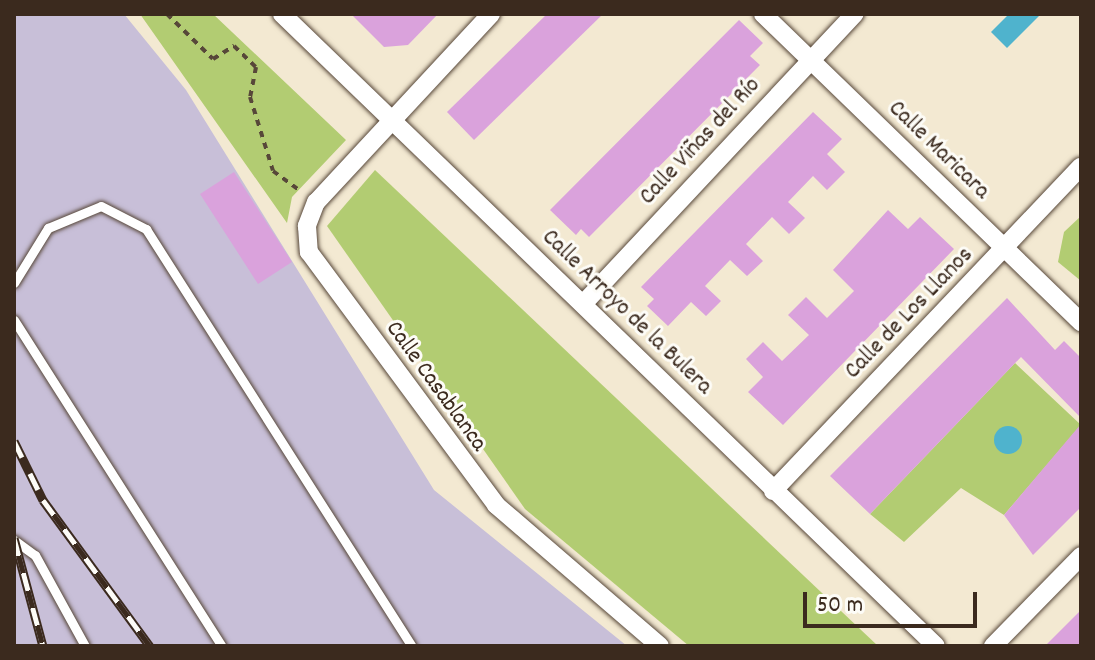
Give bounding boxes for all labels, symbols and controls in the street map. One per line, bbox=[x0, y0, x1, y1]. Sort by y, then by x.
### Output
street label: Calle Viñas del Río bbox=[634, 72, 768, 212]
street label: Calle Maricara bbox=[881, 95, 995, 207]
street label: Calle Arroyo de la Bulera bbox=[535, 224, 717, 402]
street label: Calle de Los Llanos bbox=[840, 242, 980, 386]
street label: Calle Casablanca bbox=[378, 316, 492, 458]
scale bar bbox=[807, 576, 981, 626]
text: 50 m bbox=[817, 589, 863, 623]

